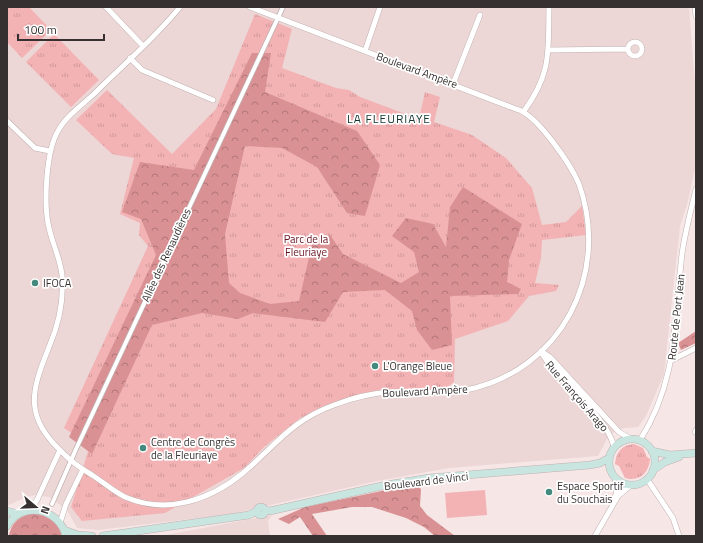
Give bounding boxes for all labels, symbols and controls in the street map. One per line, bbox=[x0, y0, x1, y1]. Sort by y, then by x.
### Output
scale bar bbox=[18, 16, 104, 42]
text: 100 m bbox=[24, 20, 57, 39]
street label: Boulevard Ampère bbox=[374, 48, 460, 92]
district label: LA FLEURIAYE bbox=[347, 109, 431, 128]
street label: Allée des Renaudières bbox=[137, 206, 195, 304]
park label: Parc de la Fleuriaye bbox=[284, 231, 329, 260]
street label: Route de Port Jean bbox=[664, 273, 688, 361]
place label: IFOCA bbox=[43, 275, 72, 291]
marker: IFOCA bbox=[30, 278, 40, 288]
street label: Rue François Arago bbox=[542, 357, 612, 435]
place label: L'Orange Bleue bbox=[383, 358, 452, 374]
marker: L'Orange Bleue bbox=[370, 361, 380, 371]
street label: Boulevard Ampère bbox=[382, 381, 469, 401]
place label: Centre de Congrès de la Fleuriaye bbox=[151, 434, 235, 463]
marker: Centre de Congrès de la Fleuriaye bbox=[138, 443, 148, 453]
street label: Boulevard de Vinci bbox=[383, 468, 469, 494]
place label: Espace Sportif du Souchais bbox=[557, 478, 624, 507]
north arrow bbox=[16, 487, 56, 527]
marker: Espace Sportif du Souchais bbox=[544, 487, 554, 497]
text: N bbox=[37, 504, 54, 516]

